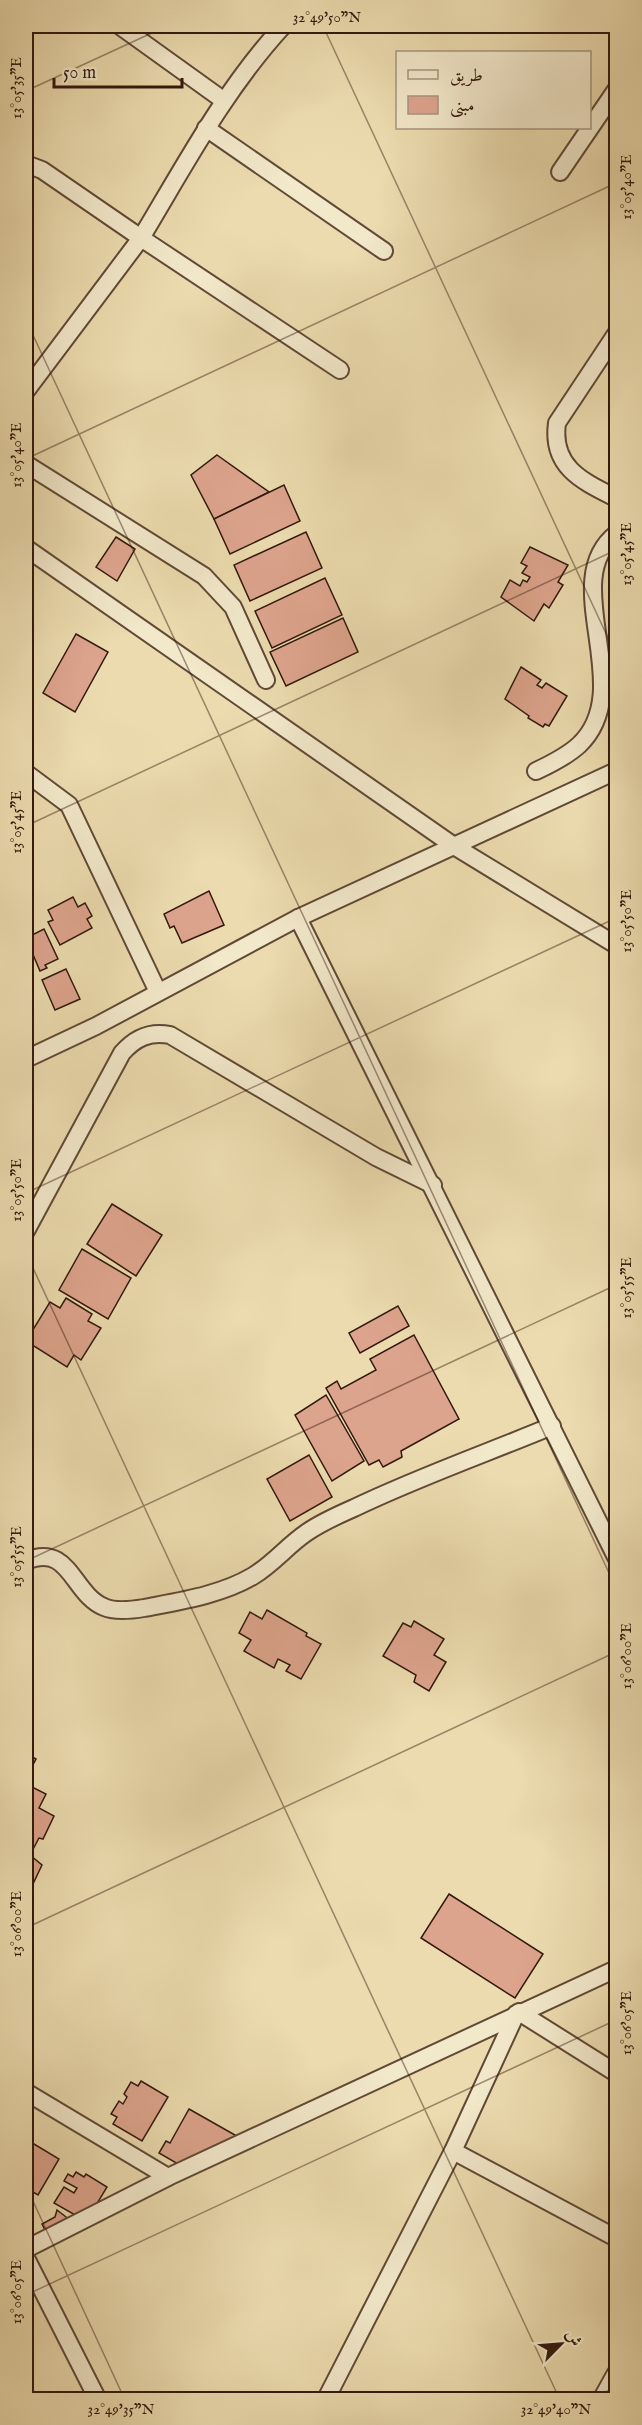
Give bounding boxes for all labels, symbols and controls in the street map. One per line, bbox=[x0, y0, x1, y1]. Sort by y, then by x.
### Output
text: 32°49'50"N bbox=[293, 8, 361, 27]
scale bar bbox=[54, 51, 182, 89]
legend bbox=[396, 51, 591, 129]
text: 13°05'35"E bbox=[7, 57, 26, 119]
text: 50 m bbox=[63, 62, 96, 85]
text: طريق bbox=[450, 65, 483, 88]
text: مبنى bbox=[450, 95, 475, 118]
text: 13°05'40"E bbox=[617, 154, 636, 220]
text: 13°05'40"E bbox=[7, 422, 26, 488]
text: 13°05'45"E bbox=[617, 522, 636, 586]
text: 13°05'45"E bbox=[7, 790, 26, 854]
text: 13°05'50"E bbox=[617, 889, 636, 953]
text: 13°05'50"E bbox=[7, 1158, 26, 1222]
text: 13°05'55"E bbox=[617, 1257, 636, 1319]
text: 13°05'55"E bbox=[7, 1526, 26, 1588]
text: 13°06'00"E bbox=[617, 1623, 636, 1689]
text: 13°06'00"E bbox=[7, 1891, 26, 1957]
text: 13°06'05"E bbox=[617, 1991, 636, 2055]
text: 13°06'05"E bbox=[7, 2260, 26, 2324]
north arrow bbox=[531, 2314, 591, 2374]
text: ش bbox=[560, 2327, 585, 2350]
text: 32°49'35"N bbox=[88, 2400, 154, 2419]
text: 32°49'40"N bbox=[521, 2400, 591, 2419]

